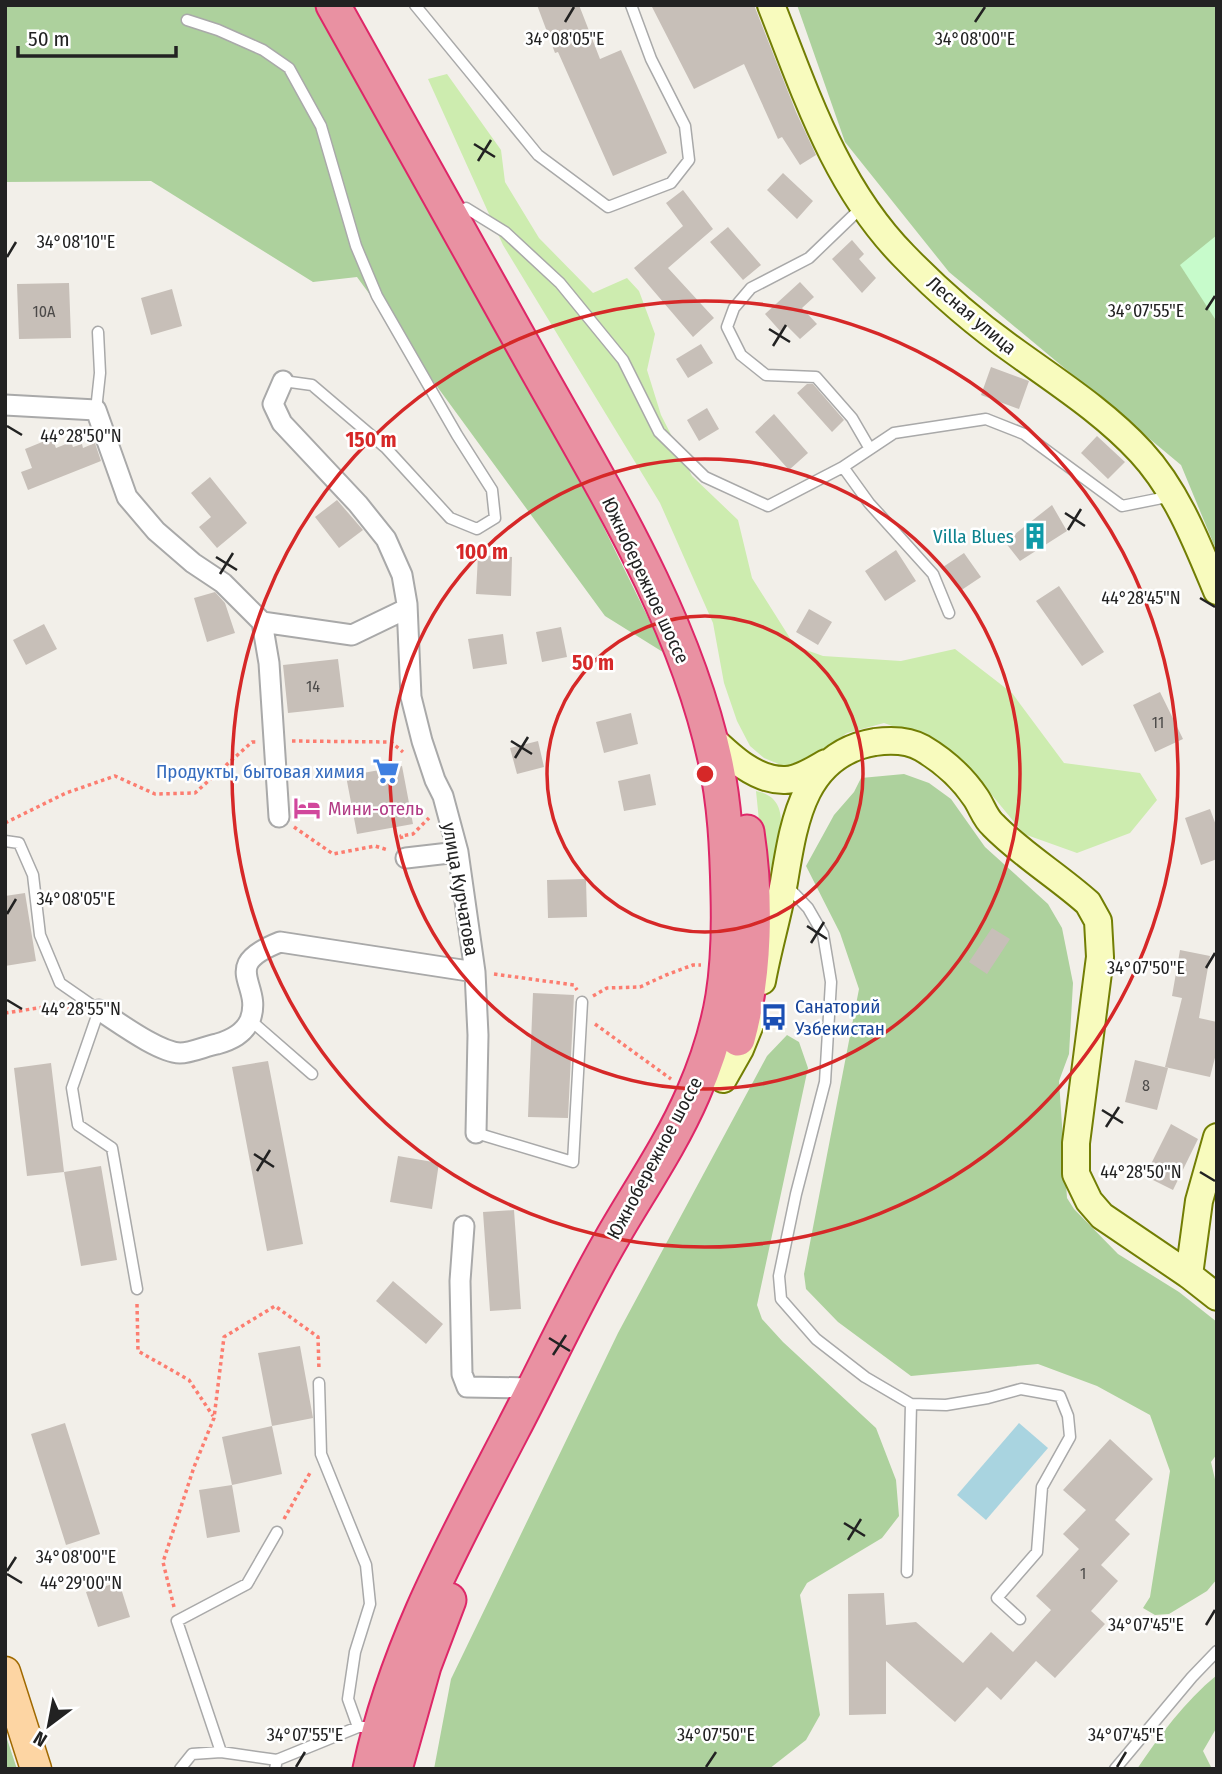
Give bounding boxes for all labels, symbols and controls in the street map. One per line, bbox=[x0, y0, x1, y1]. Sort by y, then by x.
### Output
scale bar bbox=[18, 14, 175, 58]
text: 50 m bbox=[28, 26, 70, 52]
text: 34°08'05"E bbox=[525, 28, 605, 50]
text: 34°08'00"E bbox=[935, 28, 1015, 50]
text: 34°08'10"E bbox=[37, 231, 115, 253]
street label: Лесная улица bbox=[922, 271, 1021, 359]
text: 34°07'55"E bbox=[1108, 300, 1184, 322]
house number: 10А bbox=[33, 302, 56, 321]
text: 44°28'50"N bbox=[40, 425, 122, 447]
text: 150 m bbox=[345, 427, 397, 453]
street label: Южнобережное шоссе bbox=[597, 493, 694, 667]
building icon: Villa Blues bbox=[1020, 521, 1050, 551]
place label: Villa Blues bbox=[933, 525, 1014, 548]
text: 100 m bbox=[456, 539, 508, 565]
text: 44°28'45"N bbox=[1101, 587, 1181, 609]
text: 50 m bbox=[572, 650, 614, 676]
house number: 14 bbox=[306, 677, 320, 696]
house number: 11 bbox=[1152, 713, 1164, 732]
supermarket icon: Продукты, бытовая химия bbox=[371, 756, 401, 786]
place label: Продукты, бытовая химия bbox=[156, 760, 365, 783]
centre of rings bbox=[693, 762, 717, 786]
hotel icon: Мини-отель bbox=[292, 793, 322, 823]
place label: Мини-отель bbox=[328, 797, 424, 820]
street label: улица Курчатова bbox=[437, 821, 484, 957]
text: 34°08'05"E bbox=[36, 888, 116, 910]
text: 34°07'50"E bbox=[1107, 957, 1185, 979]
place label: Санаторий Узбекистан bbox=[794, 995, 885, 1040]
text: 44°28'55"N bbox=[41, 998, 121, 1020]
bus stop icon: Санаторий Узбекистан bbox=[759, 1002, 789, 1032]
street label: Южнобережное шоссе bbox=[602, 1073, 707, 1243]
house number: 8 bbox=[1142, 1076, 1150, 1095]
text: 44°28'50"N bbox=[1100, 1161, 1182, 1183]
text: 34°08'00"E bbox=[36, 1546, 116, 1568]
house number: 1 bbox=[1080, 1564, 1086, 1583]
text: 44°29'00"N bbox=[40, 1572, 122, 1594]
text: 34°07'45"E bbox=[1108, 1614, 1184, 1636]
north arrow bbox=[14, 1690, 84, 1760]
text: 34°07'55"E bbox=[267, 1724, 343, 1746]
text: 34°07'50"E bbox=[677, 1724, 755, 1746]
text: 34°07'45"E bbox=[1088, 1724, 1164, 1746]
text: N bbox=[29, 1726, 51, 1752]

